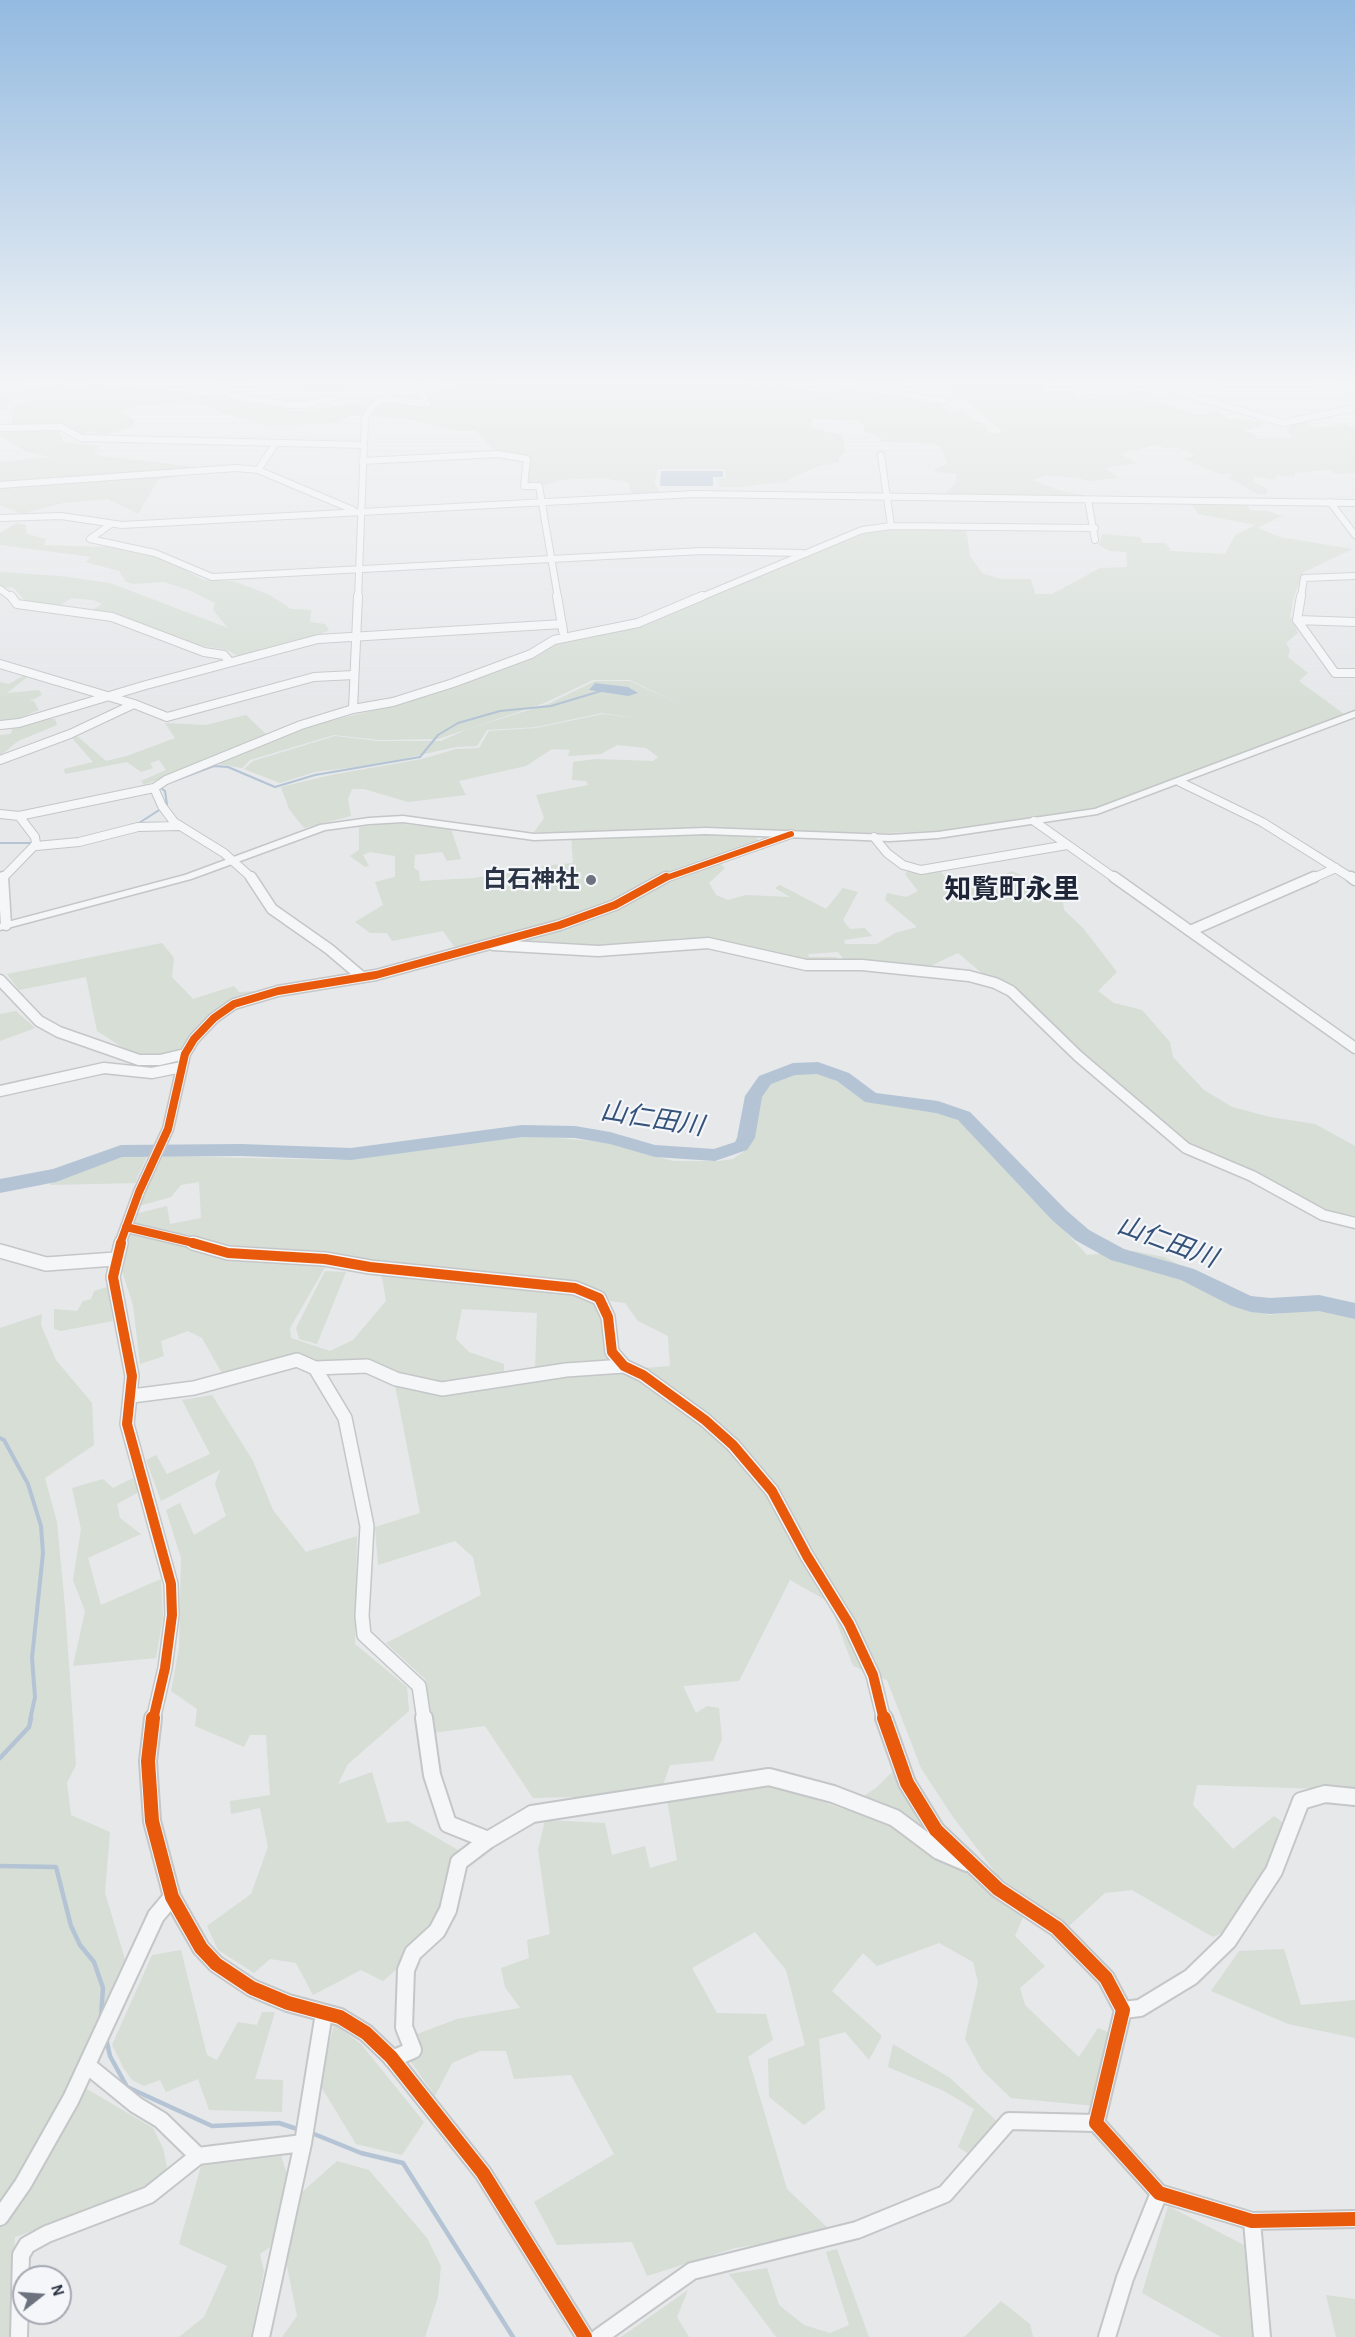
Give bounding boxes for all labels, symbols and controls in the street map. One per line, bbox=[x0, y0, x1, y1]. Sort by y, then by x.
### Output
place label: 白石神社 bbox=[483, 866, 579, 894]
marker: 白石神社 bbox=[584, 873, 598, 887]
district label: 知覧町永里 bbox=[945, 874, 1079, 906]
water label: 山仁田川 bbox=[598, 1095, 706, 1143]
water label: 山仁田川 bbox=[1113, 1210, 1221, 1274]
north arrow bbox=[12, 2265, 72, 2325]
text: N bbox=[48, 2283, 67, 2298]

